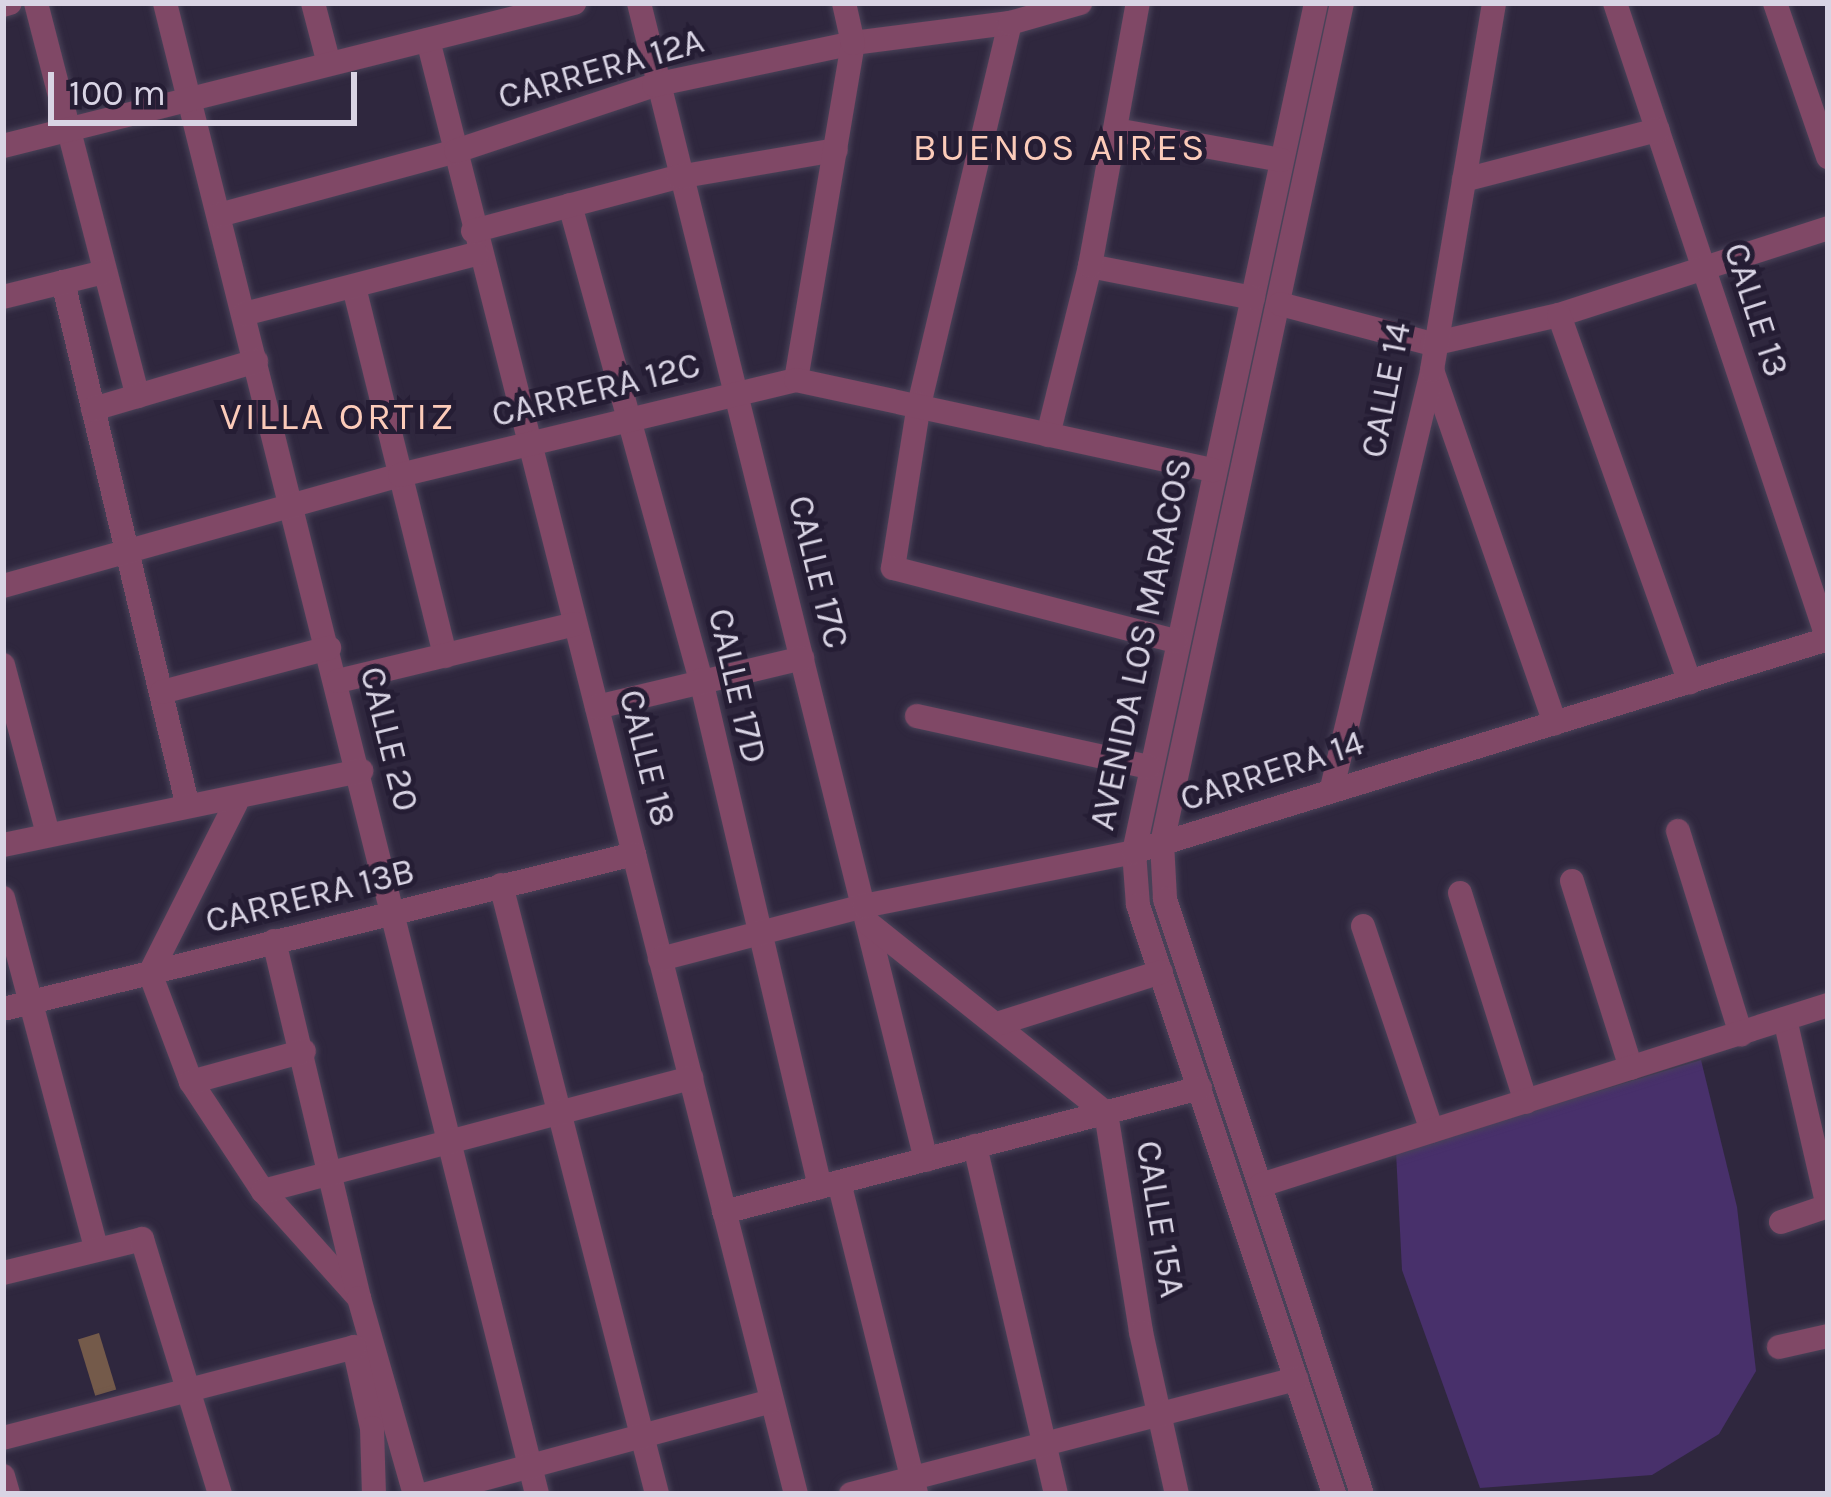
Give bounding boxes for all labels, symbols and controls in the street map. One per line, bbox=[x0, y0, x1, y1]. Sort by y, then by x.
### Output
street label: CARRERA 12A bbox=[493, 19, 709, 119]
scale bar bbox=[54, 48, 363, 122]
text: 100 m bbox=[69, 72, 166, 114]
district label: BUENOS AIRES bbox=[912, 124, 1208, 170]
street label: CALLE 13 bbox=[1714, 238, 1798, 382]
street label: CALLE 14 bbox=[1352, 319, 1420, 461]
street label: CARRERA 12C bbox=[487, 343, 705, 437]
district label: VILLA ORTIZ bbox=[220, 393, 456, 439]
street label: AVENIDA LOS MARACOS bbox=[1080, 454, 1202, 834]
street label: CALLE 17C bbox=[778, 491, 858, 653]
street label: CALLE 17D bbox=[698, 604, 776, 768]
street label: CALLE 20 bbox=[350, 662, 428, 816]
street label: CALLE 18 bbox=[609, 685, 685, 831]
street label: CARRERA 14 bbox=[1175, 721, 1369, 821]
street label: CARRERA 13B bbox=[201, 849, 419, 943]
street label: CALLE 15A bbox=[1126, 1138, 1194, 1300]

